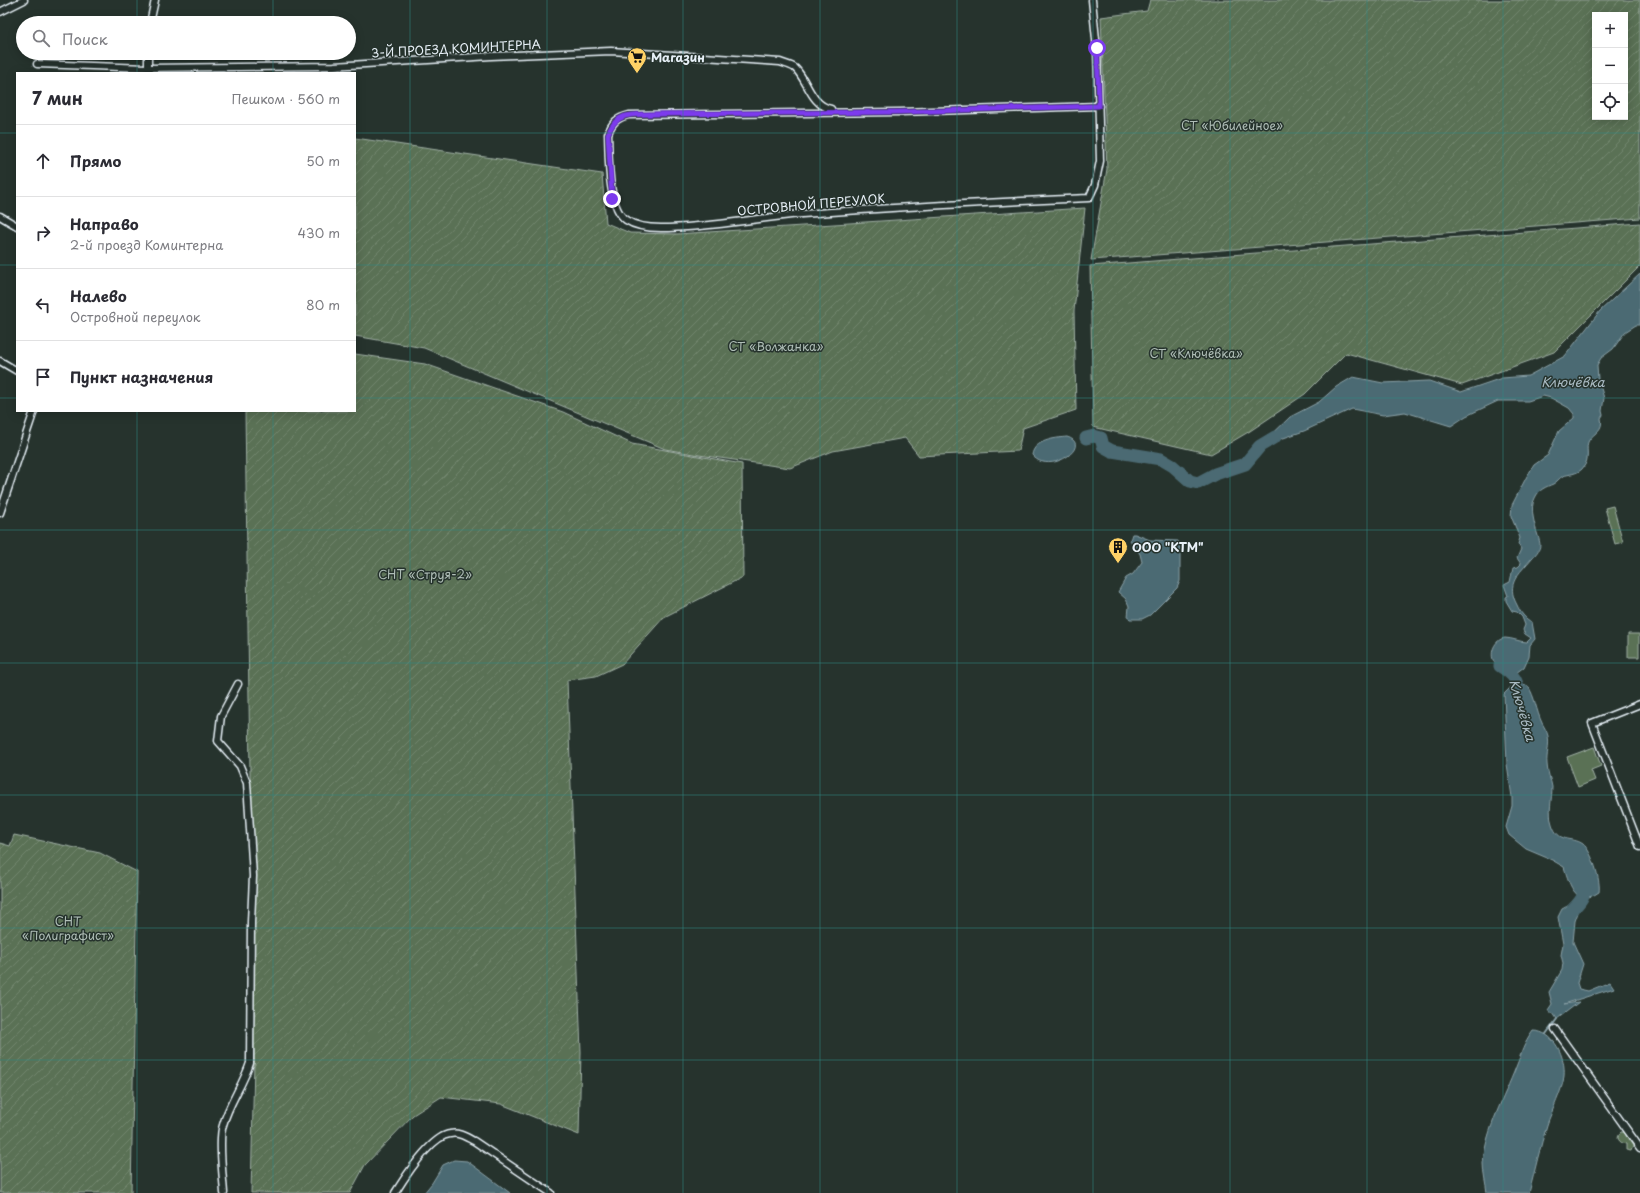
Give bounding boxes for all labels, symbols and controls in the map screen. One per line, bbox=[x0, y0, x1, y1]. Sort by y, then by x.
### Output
map controls bbox=[1592, 12, 1628, 120]
button: + bbox=[1592, 12, 1628, 48]
search box bbox=[16, 16, 356, 60]
icon: search bbox=[30, 27, 52, 49]
text: Поиск bbox=[62, 27, 108, 50]
street label: 3-Й ПРОЕЗД КОМИНТЕРНА bbox=[371, 35, 541, 61]
route start bbox=[1088, 39, 1106, 57]
supermarket icon: Магазин bbox=[626, 46, 648, 74]
place label: Магазин bbox=[651, 48, 705, 66]
button: − bbox=[1592, 48, 1628, 84]
button: locate bbox=[1592, 84, 1628, 120]
text: 7 мин bbox=[32, 85, 83, 111]
text: Пешком · 560 m bbox=[232, 89, 340, 108]
park label: СТ «Юбилейное» bbox=[1181, 116, 1283, 134]
text: Прямо bbox=[70, 149, 121, 172]
icon: ahead bbox=[32, 150, 54, 172]
text: 50 m bbox=[306, 151, 340, 170]
street label: ОСТРОВНОЙ ПЕРЕУЛОК bbox=[736, 189, 886, 219]
route end bbox=[603, 190, 621, 208]
text: Направо bbox=[70, 212, 139, 235]
icon: right bbox=[32, 222, 54, 244]
text: 430 m bbox=[298, 223, 340, 242]
text: 2-й проезд Коминтерна bbox=[70, 235, 223, 254]
text: Налево bbox=[70, 284, 127, 307]
icon: left bbox=[32, 294, 54, 316]
text: 80 m bbox=[306, 295, 340, 314]
text: Островной переулок bbox=[70, 307, 201, 326]
park label: СТ «Волжанка» bbox=[729, 337, 824, 355]
park label: СТ «Ключёвка» bbox=[1149, 344, 1243, 362]
text: Пункт назначения bbox=[70, 365, 213, 388]
icon: arrive bbox=[32, 366, 54, 388]
water label: Ключёвка bbox=[1541, 372, 1606, 391]
building icon: ООО "КТМ" bbox=[1107, 536, 1129, 564]
place label: ООО "КТМ" bbox=[1132, 538, 1203, 556]
park label: СНТ «Струя-2» bbox=[378, 565, 472, 583]
water label: Ключёвка bbox=[1505, 677, 1541, 744]
park label: СНТ «Полиграфист» bbox=[22, 912, 114, 944]

